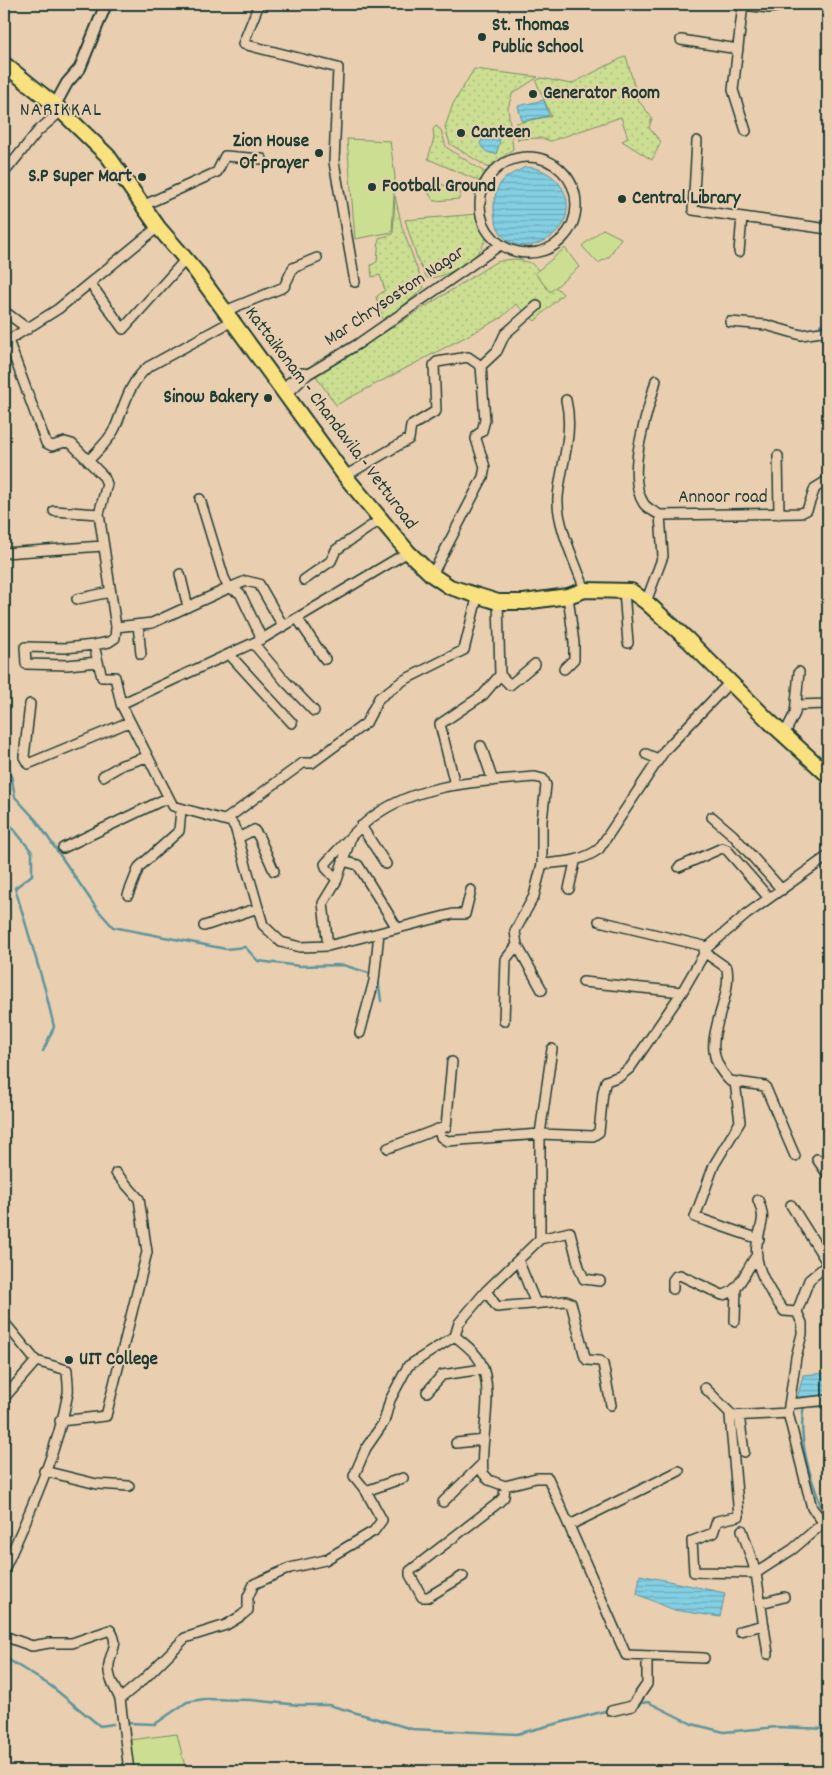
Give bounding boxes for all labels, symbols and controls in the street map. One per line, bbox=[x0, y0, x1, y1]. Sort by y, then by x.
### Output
place label: St. Thomas Public School bbox=[492, 13, 584, 62]
marker: St. Thomas Public School bbox=[476, 31, 488, 43]
place label: Generator Room bbox=[543, 81, 660, 108]
marker: Generator Room bbox=[527, 88, 539, 100]
district label: NARIKKAL bbox=[20, 97, 102, 125]
place label: Canteen bbox=[471, 120, 531, 147]
marker: Canteen bbox=[455, 127, 467, 139]
place label: Zion House Of prayer bbox=[233, 129, 310, 178]
marker: Zion House Of prayer bbox=[313, 147, 325, 159]
place label: S.P Super Mart bbox=[28, 164, 132, 191]
marker: S.P Super Mart bbox=[136, 171, 148, 183]
place label: Football Ground bbox=[382, 174, 496, 201]
marker: Football Ground bbox=[366, 181, 378, 193]
place label: Central Library bbox=[632, 186, 742, 213]
marker: Central Library bbox=[616, 193, 628, 205]
street label: Mar Chrysostom Nagar bbox=[319, 240, 471, 354]
street label: Kattaikonam - Chandavila - Vetturoad bbox=[237, 302, 423, 536]
place label: Sinow Bakery bbox=[164, 385, 259, 412]
marker: Sinow Bakery bbox=[262, 392, 274, 404]
street label: Annoor road bbox=[678, 485, 768, 512]
place label: UIT College bbox=[79, 1347, 158, 1374]
marker: UIT College bbox=[63, 1354, 75, 1366]

